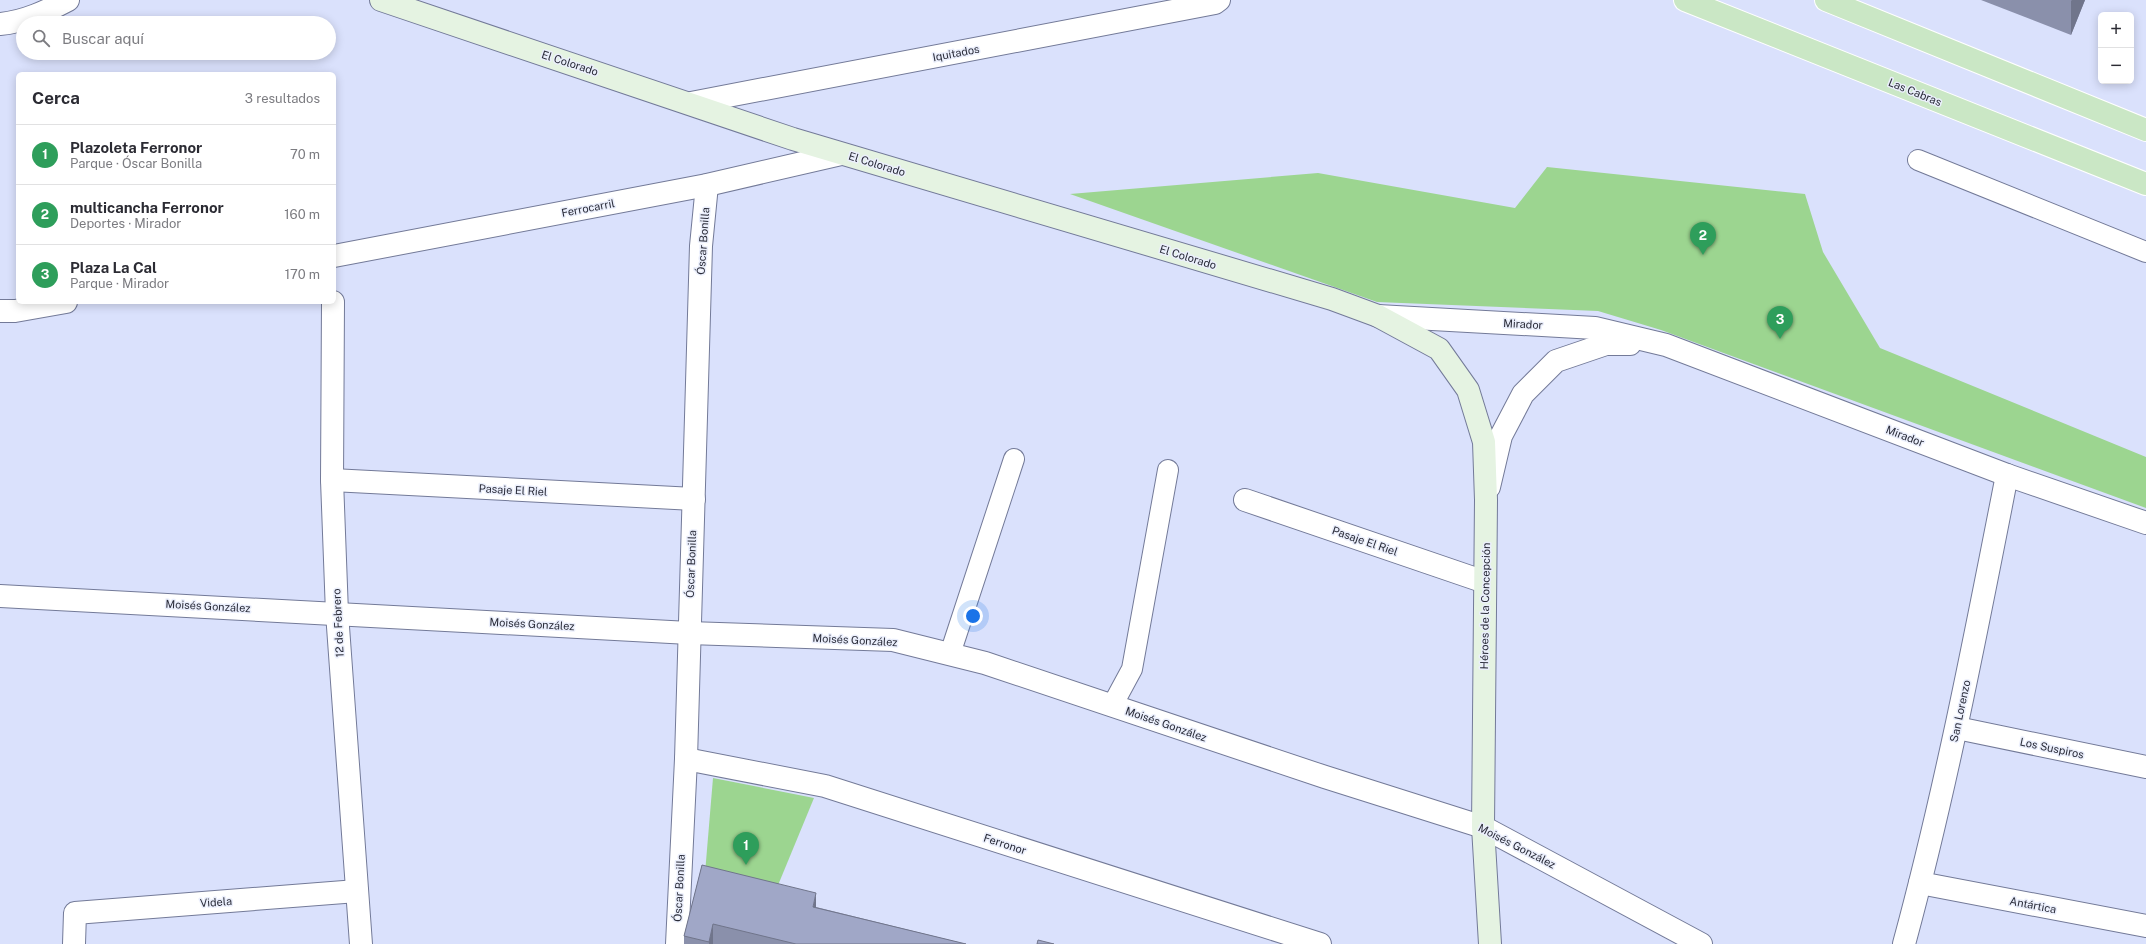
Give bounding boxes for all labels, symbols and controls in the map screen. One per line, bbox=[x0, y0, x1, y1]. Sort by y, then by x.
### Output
map controls bbox=[2098, 12, 2134, 84]
button: + bbox=[2098, 12, 2134, 48]
search box bbox=[16, 16, 336, 60]
icon: search bbox=[30, 27, 52, 49]
text: Buscar aquí bbox=[62, 30, 144, 47]
street label: Iquitados bbox=[932, 43, 981, 63]
street label: El Colorado bbox=[540, 48, 600, 78]
button: − bbox=[2098, 48, 2134, 84]
street label: Las Cabras bbox=[1887, 76, 1944, 108]
text: Cerca bbox=[32, 88, 80, 108]
text: 3 resultados bbox=[245, 91, 320, 106]
text: Plazoleta Ferronor bbox=[70, 139, 202, 156]
text: 1 bbox=[42, 147, 48, 162]
text: 70 m bbox=[290, 147, 320, 162]
street label: El Colorado bbox=[847, 150, 907, 178]
text: Parque · Óscar Bonilla bbox=[70, 156, 202, 171]
street label: Ferrocarril bbox=[560, 197, 616, 219]
text: multicancha Ferronor bbox=[70, 199, 224, 216]
text: 2 bbox=[41, 207, 49, 222]
text: 160 m bbox=[284, 207, 320, 222]
street label: Óscar Bonilla bbox=[694, 207, 711, 275]
text: Deportes · Mirador bbox=[70, 216, 181, 231]
pin: 2 bbox=[1690, 222, 1716, 255]
street label: El Colorado bbox=[1158, 243, 1218, 271]
text: Plaza La Cal bbox=[70, 259, 157, 276]
text: 3 bbox=[41, 267, 49, 282]
text: 170 m bbox=[285, 267, 320, 282]
text: Parque · Mirador bbox=[70, 276, 169, 291]
pin: 3 bbox=[1767, 306, 1793, 339]
street label: Mirador bbox=[1503, 317, 1543, 331]
street label: Mirador bbox=[1884, 423, 1926, 449]
street label: Pasaje El Riel bbox=[478, 482, 548, 498]
street label: Pasaje El Riel bbox=[1331, 524, 1399, 558]
street label: Óscar Bonilla bbox=[683, 530, 698, 598]
street label: Héroes de la Concepción bbox=[1478, 543, 1492, 669]
street label: 12 de Febrero bbox=[330, 588, 346, 658]
street label: Moisés González bbox=[165, 598, 251, 614]
your location bbox=[963, 606, 983, 626]
street label: Moisés González bbox=[489, 616, 575, 632]
street label: Moisés González bbox=[812, 632, 898, 648]
street label: San Lorenzo bbox=[1948, 679, 1972, 743]
street label: Moisés González bbox=[1124, 704, 1208, 744]
street label: Los Suspiros bbox=[2019, 735, 2086, 761]
street label: Moisés González bbox=[1476, 821, 1558, 871]
street label: Ferronor bbox=[982, 831, 1028, 857]
pin: 1 bbox=[733, 832, 759, 865]
street label: Óscar Bonilla bbox=[670, 854, 687, 922]
street label: Videla bbox=[199, 895, 233, 909]
street label: Antártica bbox=[2009, 895, 2057, 915]

